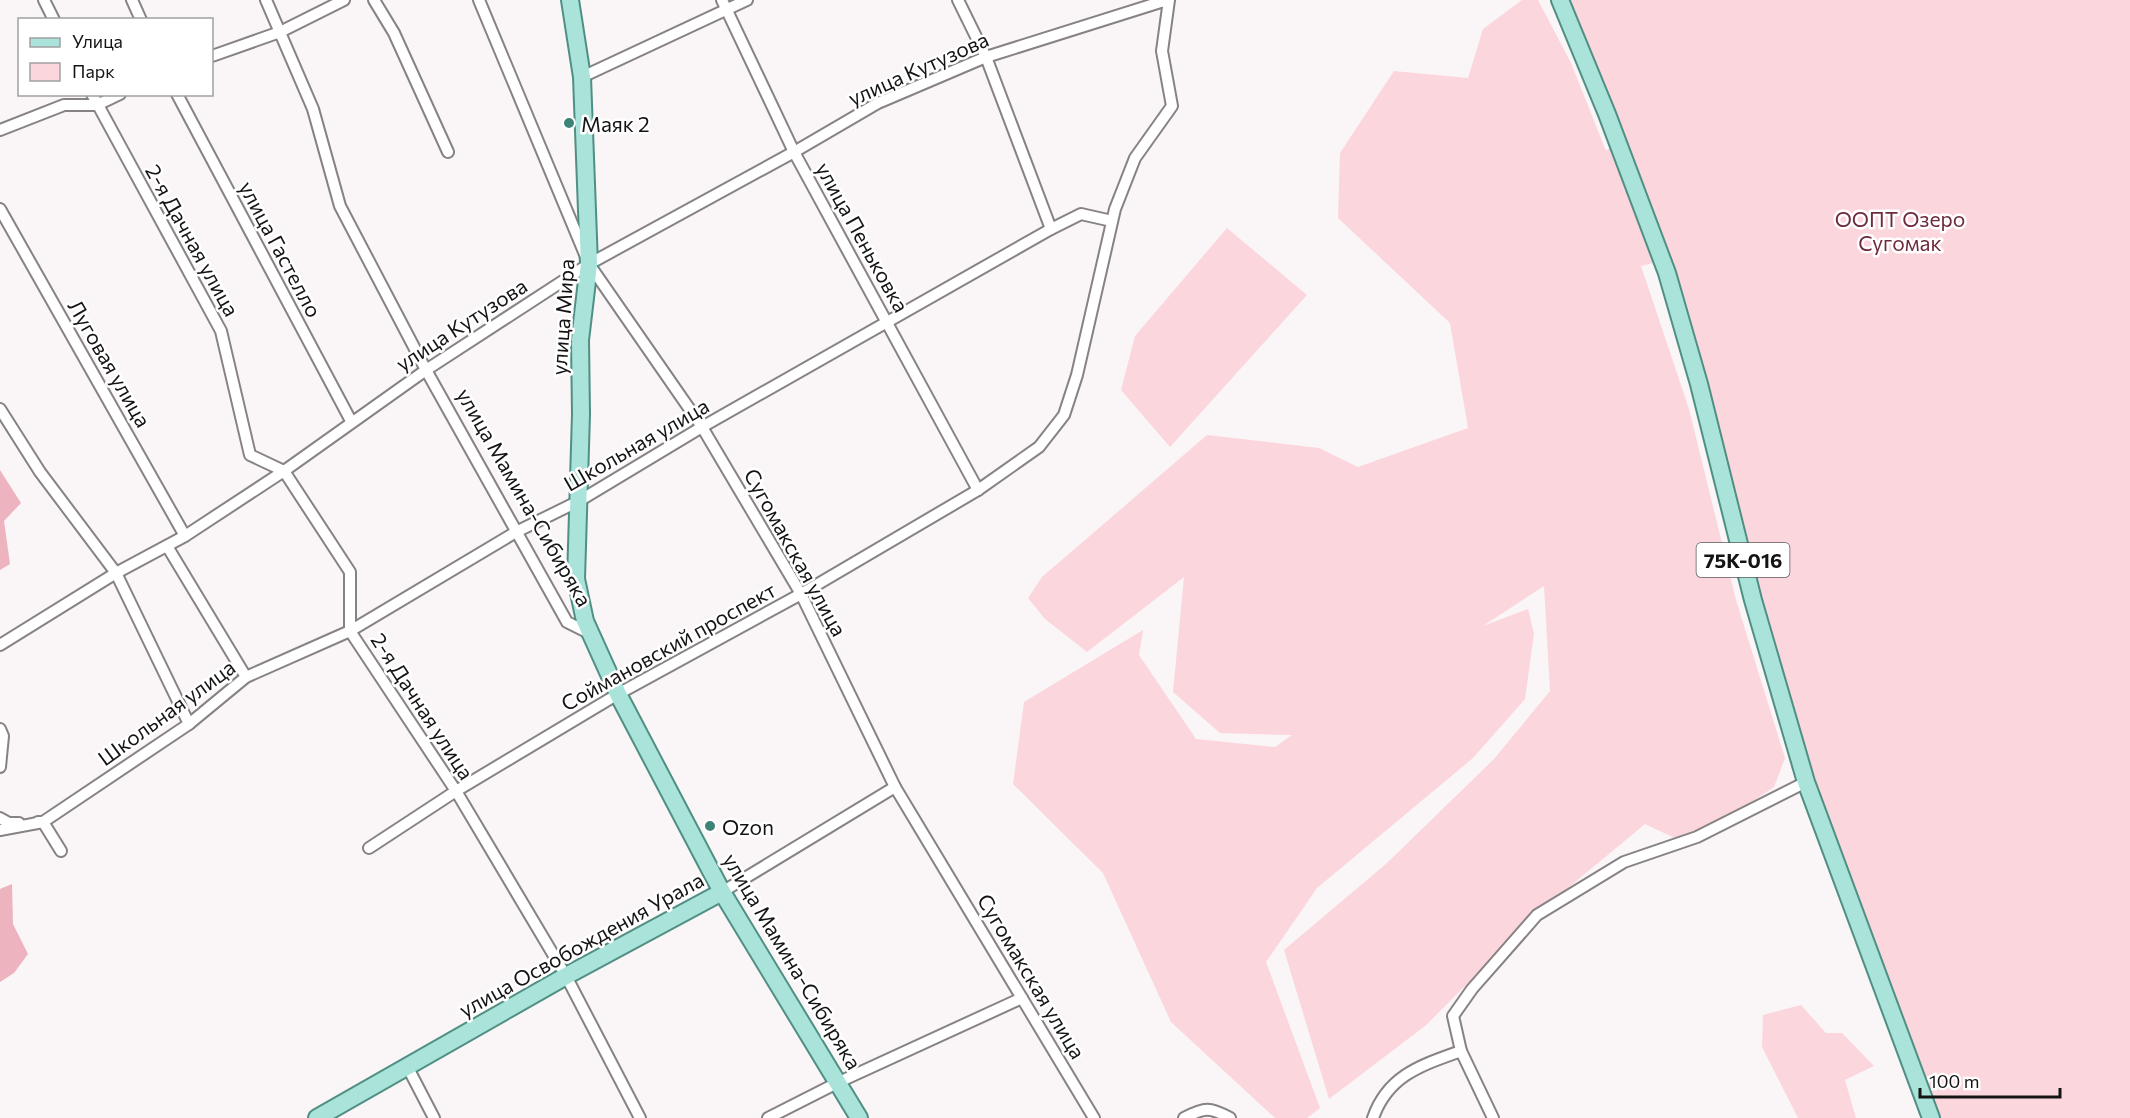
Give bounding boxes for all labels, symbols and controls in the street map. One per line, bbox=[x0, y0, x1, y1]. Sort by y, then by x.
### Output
legend bbox=[18, 18, 213, 96]
street label: улица Кутузова bbox=[844, 26, 992, 110]
text: Улица bbox=[72, 30, 123, 52]
text: Парк bbox=[72, 60, 115, 82]
place label: Маяк 2 bbox=[581, 111, 650, 136]
marker: Маяк 2 bbox=[562, 116, 576, 130]
street label: улица Пеньковка bbox=[811, 158, 915, 316]
street label: 2-я Дачная улица bbox=[141, 160, 245, 320]
street label: улица Гастелло bbox=[235, 177, 327, 321]
park label: ООПТ Озеро Сугомак bbox=[1835, 206, 1965, 255]
street label: улица Мира bbox=[545, 258, 579, 376]
street label: улица Кутузова bbox=[391, 272, 531, 376]
street label: Луговая улица bbox=[63, 295, 157, 431]
street label: улица Мамина-Сибиряка bbox=[452, 384, 598, 610]
street label: Школьная улица bbox=[559, 392, 713, 496]
street label: Сугомакская улица bbox=[739, 464, 853, 640]
road number: 75К-016 bbox=[1696, 543, 1790, 577]
street label: Соймановский проспект bbox=[556, 576, 780, 715]
street label: 2-я Дачная улица bbox=[366, 628, 480, 784]
street label: Школьная улица bbox=[93, 654, 239, 770]
place label: Ozon bbox=[722, 814, 774, 839]
marker: Ozon bbox=[703, 819, 717, 833]
street label: улица Мамина-Сибиряка bbox=[719, 848, 867, 1074]
street label: улица Освобождения Урала bbox=[454, 866, 708, 1022]
street label: Сугомакская улица bbox=[973, 889, 1091, 1063]
scale bar bbox=[1920, 1061, 2060, 1099]
text: 100 m bbox=[1929, 1070, 1979, 1092]

